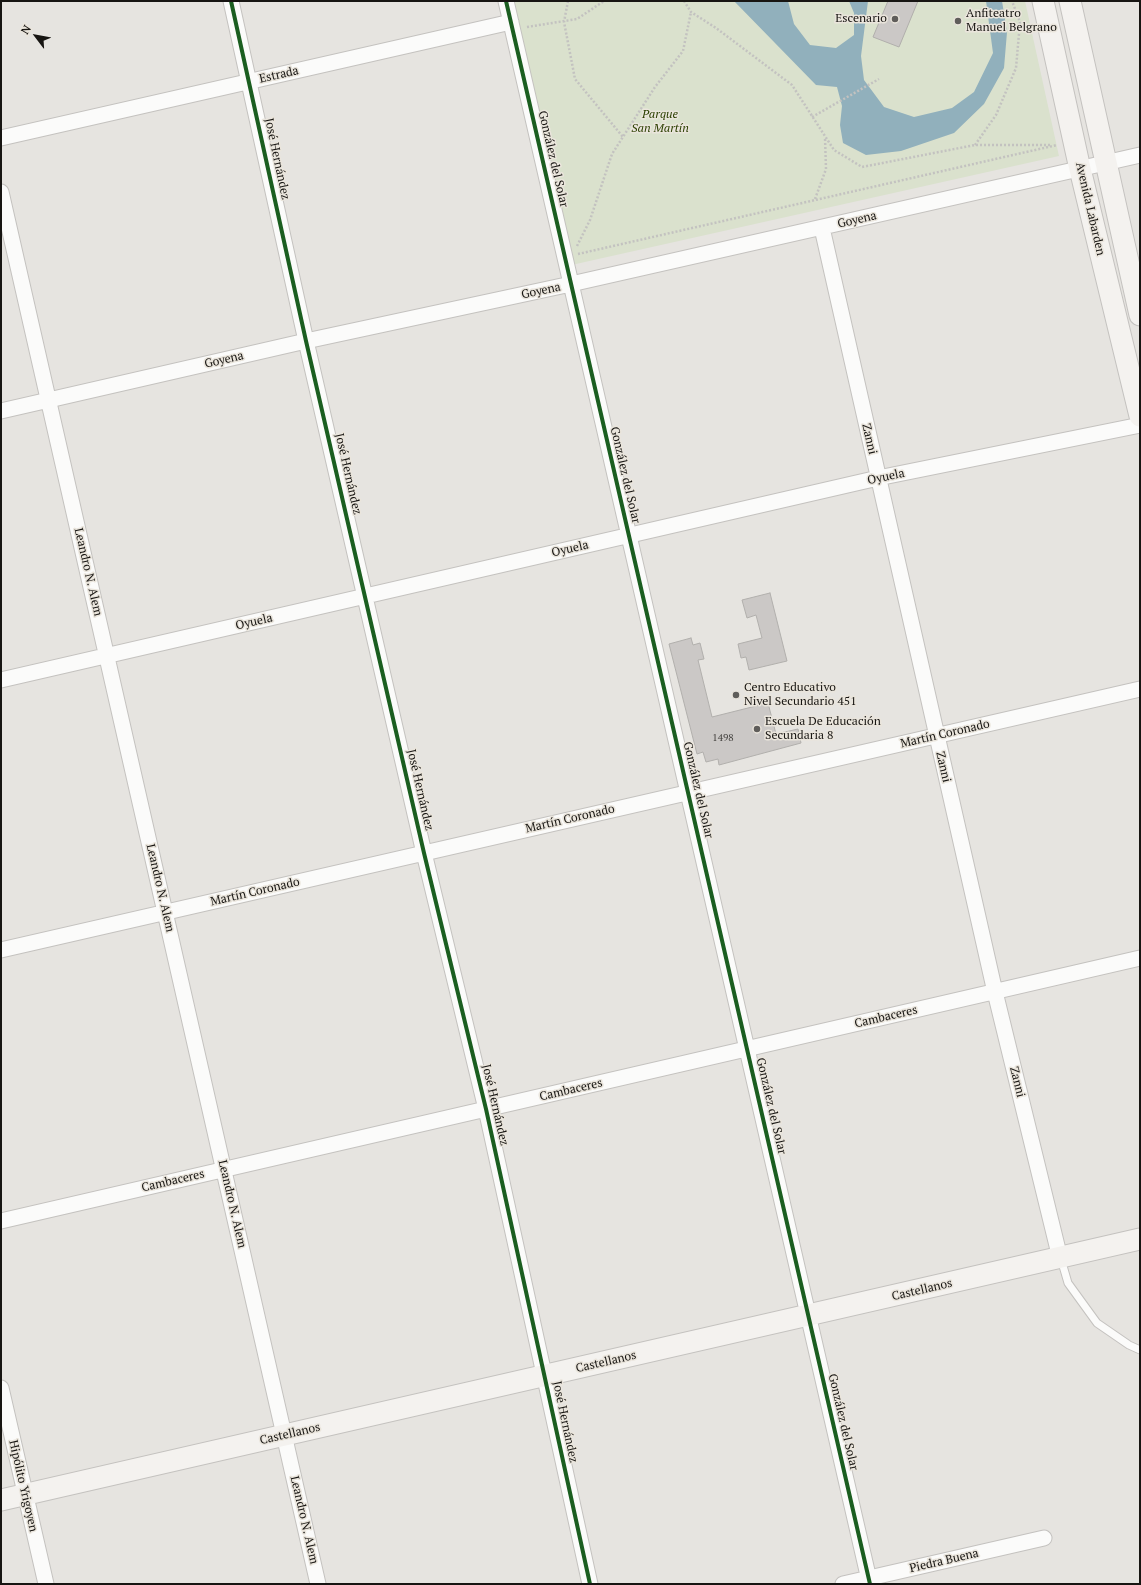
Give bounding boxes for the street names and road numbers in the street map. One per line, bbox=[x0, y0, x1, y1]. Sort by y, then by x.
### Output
street label: Estrada bbox=[258, 63, 300, 87]
street label: González del Solar bbox=[535, 109, 571, 209]
street label: José Hernández bbox=[261, 117, 293, 201]
street label: Avenida Labarden bbox=[1072, 161, 1108, 257]
street label: Goyena bbox=[836, 209, 878, 231]
street label: Goyena bbox=[520, 280, 562, 302]
street label: Goyena bbox=[203, 349, 245, 371]
street label: Zanni bbox=[858, 422, 880, 456]
street label: González del Solar bbox=[607, 425, 643, 525]
street label: José Hernández bbox=[332, 432, 364, 516]
street label: Oyuela bbox=[866, 466, 906, 488]
street label: Leandro N. Alem bbox=[71, 527, 105, 617]
street label: Oyuela bbox=[550, 538, 590, 560]
street label: Oyuela bbox=[234, 611, 274, 633]
street label: Martín Coronado bbox=[899, 717, 991, 751]
street label: González del Solar bbox=[680, 740, 716, 840]
street label: José Hernández bbox=[404, 748, 436, 832]
street label: Zanni bbox=[932, 750, 954, 784]
street label: Martín Coronado bbox=[524, 802, 616, 836]
street label: Leandro N. Alem bbox=[143, 843, 177, 933]
street label: Martín Coronado bbox=[209, 875, 301, 909]
street label: Cambaceres bbox=[853, 1003, 919, 1031]
street label: González del Solar bbox=[753, 1056, 789, 1156]
street label: José Hernández bbox=[479, 1063, 511, 1147]
street label: Zanni bbox=[1006, 1065, 1028, 1099]
street label: Cambaceres bbox=[538, 1076, 604, 1104]
street label: Leandro N. Alem bbox=[215, 1159, 249, 1249]
street label: Cambaceres bbox=[140, 1167, 206, 1195]
street label: Castellanos bbox=[890, 1276, 954, 1304]
street label: Castellanos bbox=[574, 1348, 638, 1376]
street label: González del Solar bbox=[825, 1372, 861, 1472]
street label: José Hernández bbox=[549, 1380, 581, 1464]
street label: Castellanos bbox=[258, 1420, 322, 1448]
street label: Hipólito Yrigoyen bbox=[5, 1439, 41, 1533]
street label: Leandro N. Alem bbox=[287, 1475, 321, 1565]
street label: Piedra Buena bbox=[908, 1546, 980, 1576]

